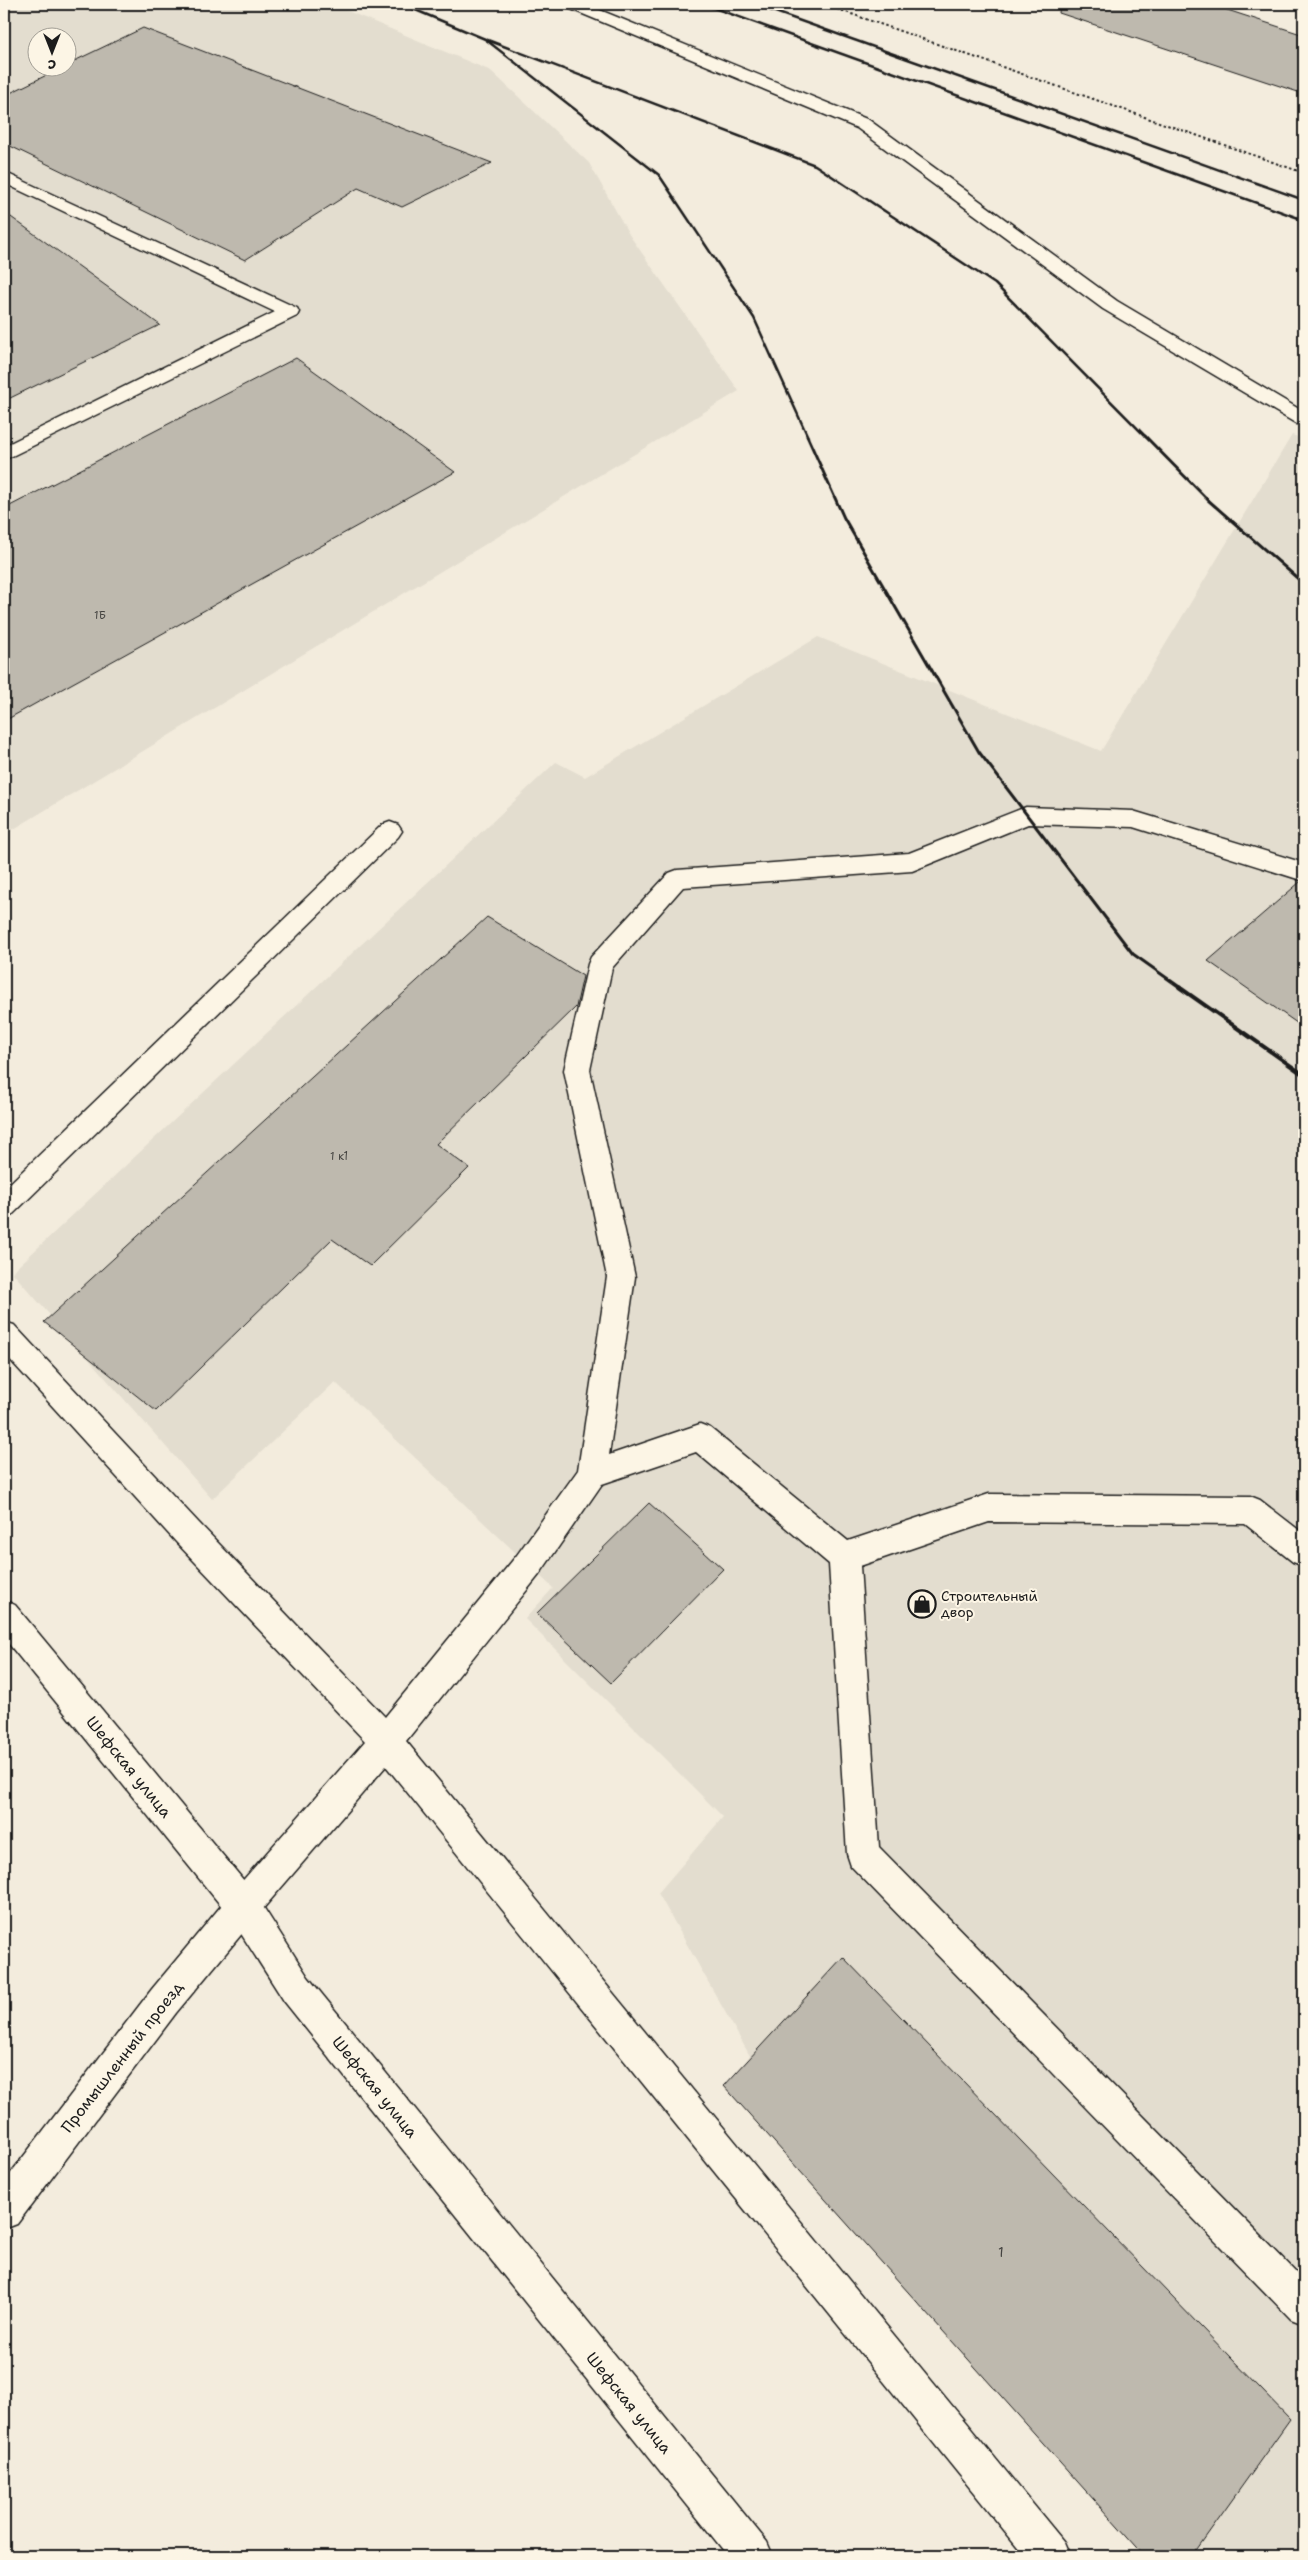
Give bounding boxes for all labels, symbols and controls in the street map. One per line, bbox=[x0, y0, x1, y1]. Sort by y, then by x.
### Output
north arrow bbox=[28, 28, 78, 78]
text: С bbox=[48, 56, 56, 74]
house number: 1Б bbox=[94, 608, 106, 623]
house number: 1 к1 bbox=[330, 1149, 348, 1164]
place label: Строительный двор bbox=[941, 1587, 1038, 1621]
shop icon: Строительный двор bbox=[907, 1589, 937, 1619]
street label: Шефская улица bbox=[81, 1712, 177, 1822]
street label: Промышленный проезд bbox=[56, 1977, 188, 2137]
street label: Шефская улица bbox=[327, 2032, 423, 2142]
house number: 1 bbox=[998, 2243, 1004, 2261]
street label: Шефская улица bbox=[581, 2348, 677, 2458]

